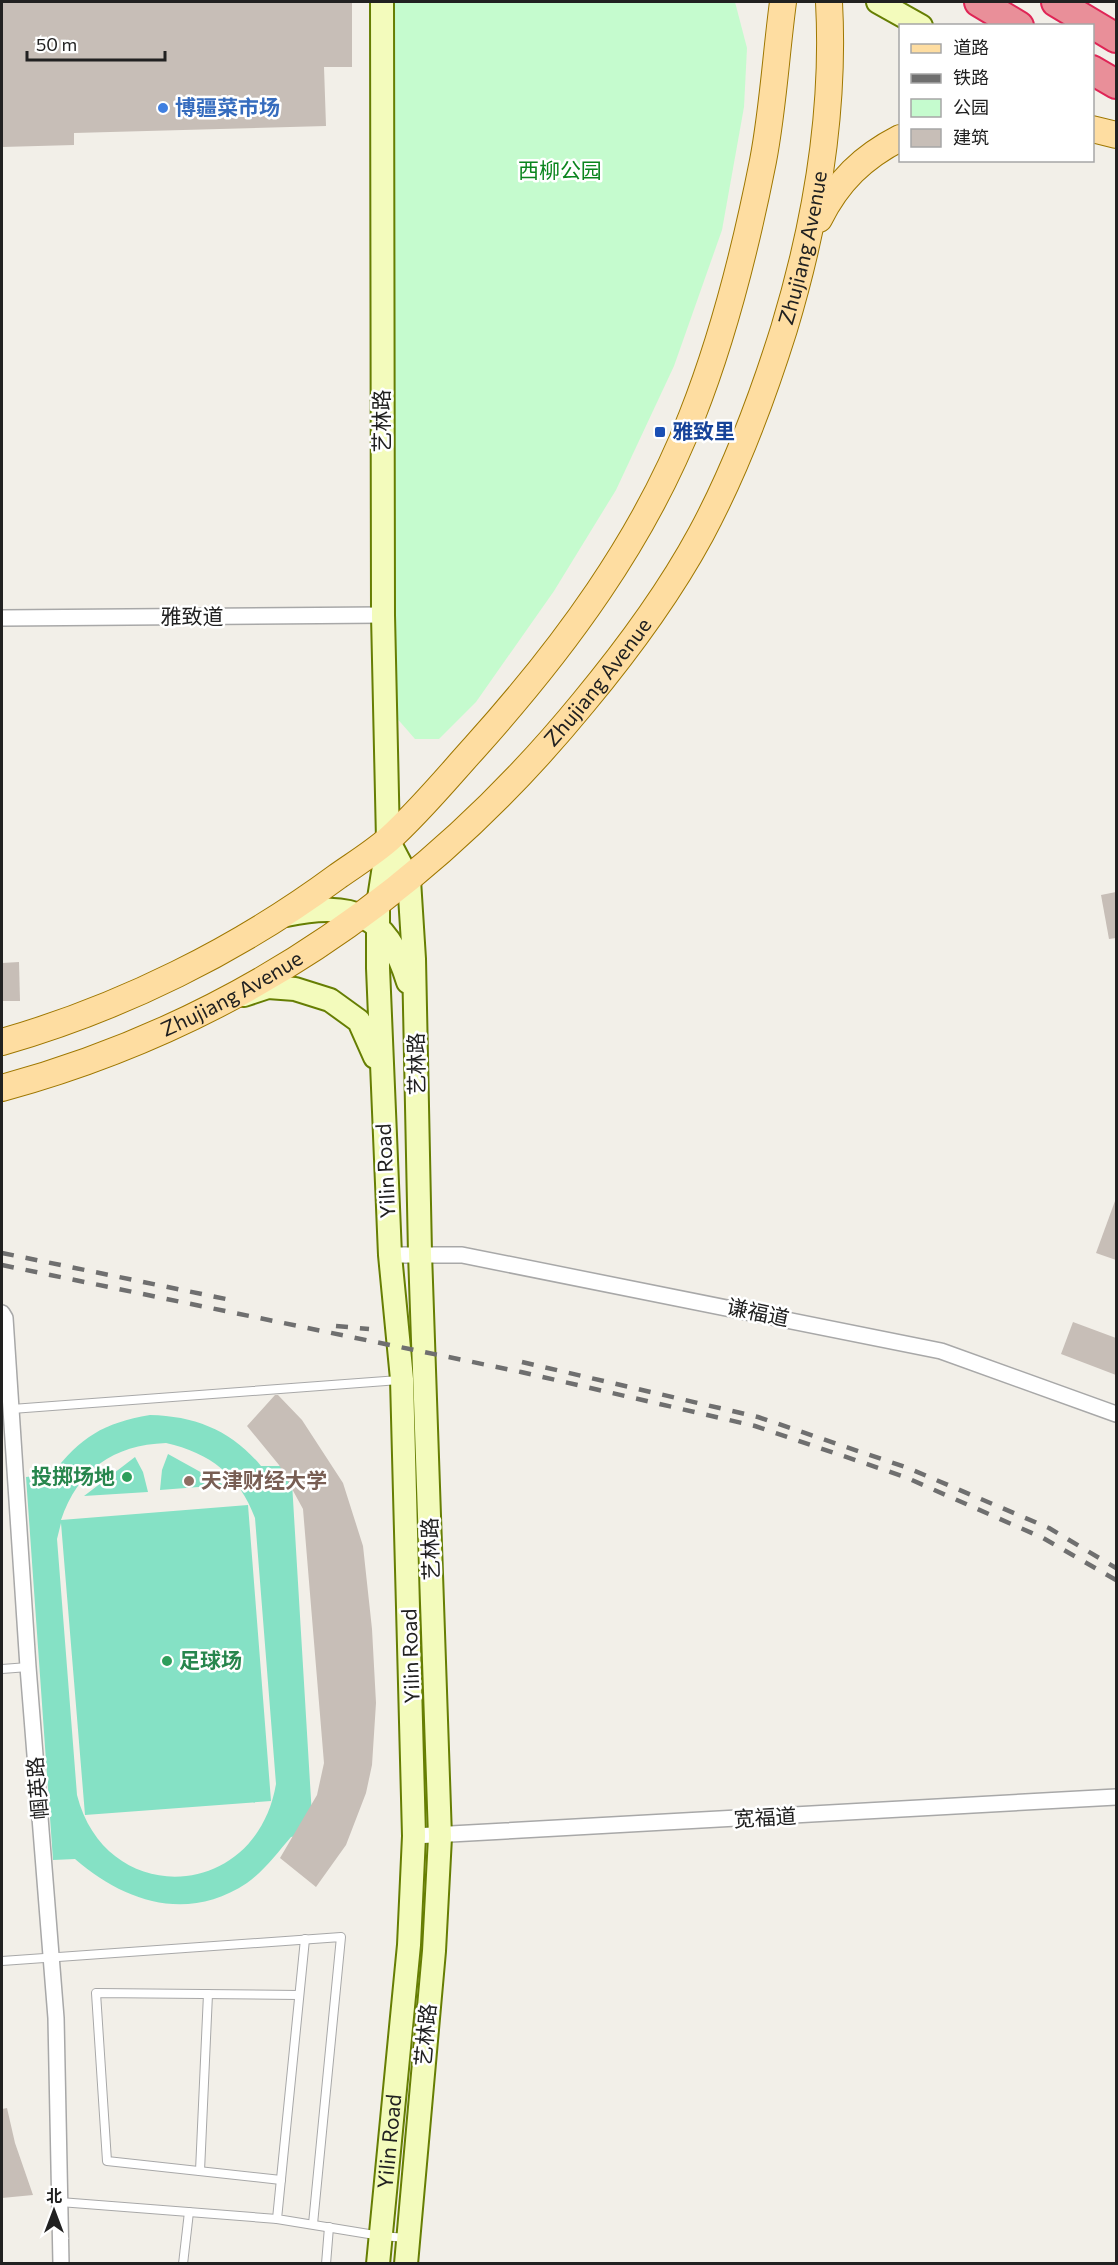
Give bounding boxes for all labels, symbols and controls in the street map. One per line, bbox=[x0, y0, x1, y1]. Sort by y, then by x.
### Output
scale bar bbox=[27, 24, 165, 62]
legend bbox=[899, 24, 1094, 162]
text: 50 m bbox=[36, 33, 77, 55]
text: 道路 bbox=[953, 36, 989, 58]
text: 铁路 bbox=[953, 66, 989, 88]
place label: 博疆菜市场 bbox=[175, 94, 280, 119]
text: 公园 bbox=[953, 96, 989, 118]
marker: 博疆菜市场 bbox=[156, 101, 170, 115]
text: 建筑 bbox=[953, 126, 989, 148]
park label: 西柳公园 bbox=[518, 157, 602, 182]
street label: Zhujiang Avenue bbox=[772, 169, 831, 327]
street label: 艺林路 bbox=[368, 390, 393, 453]
place label: 雅致里 bbox=[672, 418, 735, 443]
marker: 雅致里 bbox=[653, 425, 667, 439]
street label: 雅致道 bbox=[161, 603, 224, 628]
street label: Zhujiang Avenue bbox=[538, 613, 656, 751]
street label: Zhujiang Avenue bbox=[157, 945, 307, 1041]
street label: 艺林路 bbox=[402, 1032, 429, 1096]
street label: Yilin Road bbox=[370, 1123, 399, 1219]
street label: 谦福道 bbox=[725, 1293, 792, 1330]
place label: 投掷场地 bbox=[31, 1463, 115, 1488]
place label: 天津财经大学 bbox=[201, 1467, 327, 1492]
marker: 投掷场地 bbox=[120, 1470, 134, 1484]
marker: 天津财经大学 bbox=[182, 1474, 196, 1488]
street label: 艺林路 bbox=[416, 1517, 443, 1581]
street label: Yilin Road bbox=[395, 1608, 424, 1704]
place label: 足球场 bbox=[179, 1647, 242, 1672]
marker: 足球场 bbox=[160, 1654, 174, 1668]
street label: 帼英路 bbox=[21, 1756, 52, 1821]
street label: 宽福道 bbox=[733, 1802, 797, 1831]
street label: 艺林路 bbox=[409, 2002, 440, 2067]
street label: Yilin Road bbox=[371, 2093, 405, 2190]
north arrow bbox=[24, 2181, 84, 2241]
text: 北 bbox=[46, 2186, 62, 2205]

